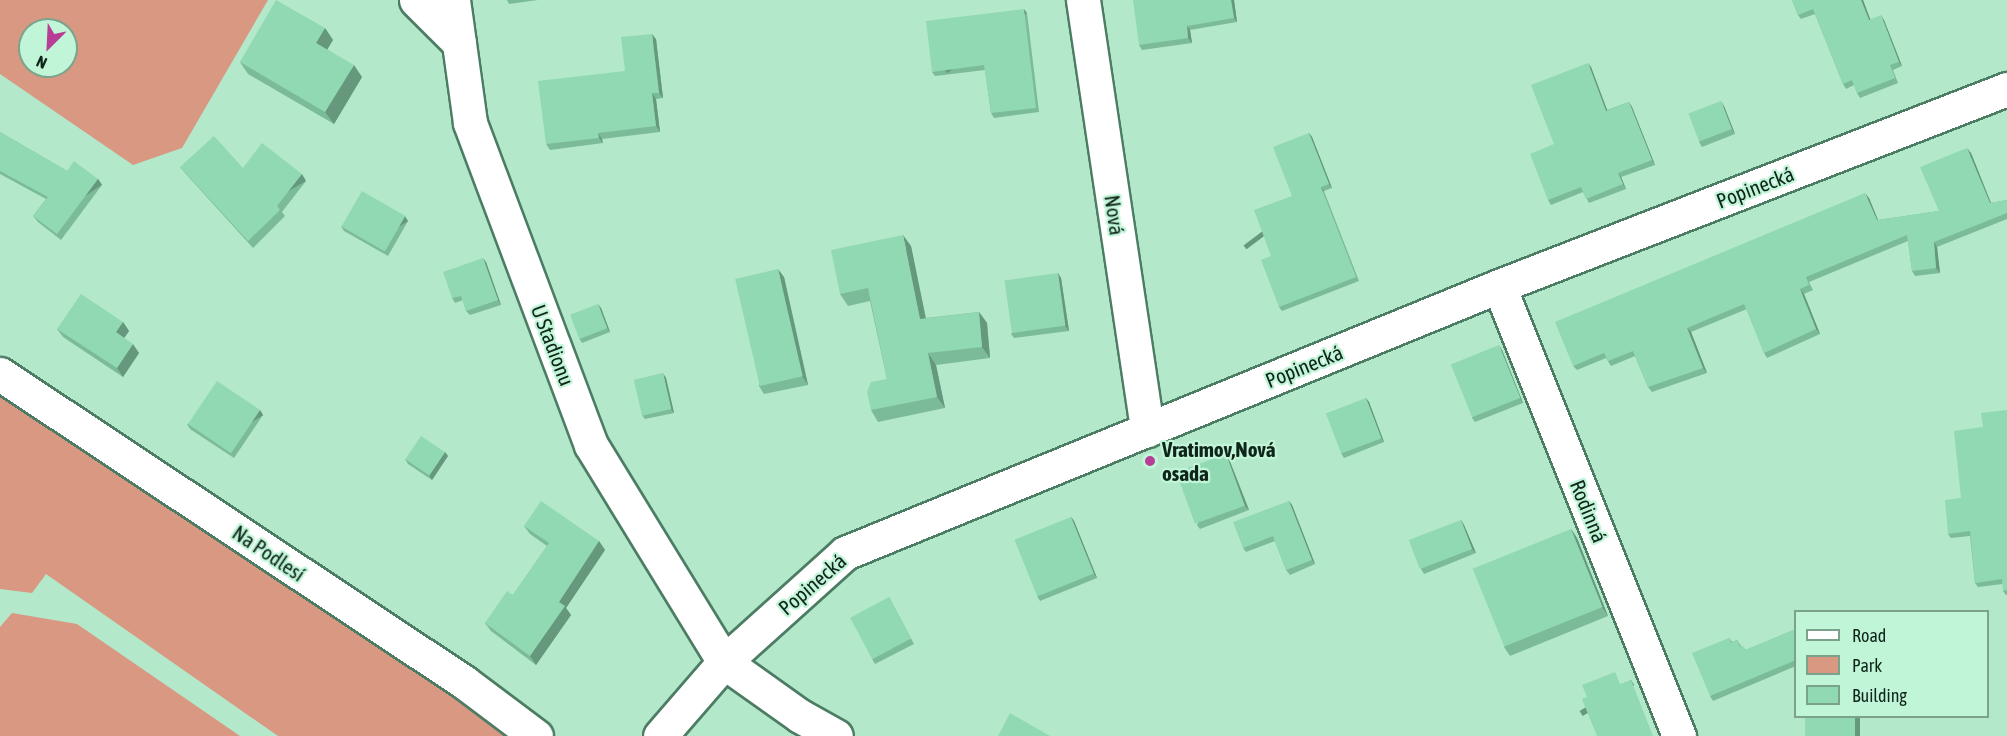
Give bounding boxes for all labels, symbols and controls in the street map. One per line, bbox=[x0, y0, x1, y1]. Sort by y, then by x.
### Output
north arrow bbox=[18, 18, 78, 78]
text: N bbox=[34, 52, 49, 73]
street label: Popinecká bbox=[1713, 161, 1797, 213]
street label: Nová bbox=[1100, 193, 1130, 237]
street label: U Stadionu bbox=[526, 301, 580, 389]
street label: Popinecká bbox=[1262, 339, 1346, 393]
place label: Vratimov,Nová osada bbox=[1162, 436, 1276, 486]
marker: Vratimov,Nová osada bbox=[1143, 454, 1157, 468]
street label: Rodinná bbox=[1565, 476, 1613, 546]
street label: Na Podlesí bbox=[228, 520, 310, 586]
street label: Popinecká bbox=[773, 548, 851, 620]
legend bbox=[1794, 610, 1989, 718]
text: Road bbox=[1852, 625, 1886, 646]
text: Park bbox=[1852, 655, 1882, 676]
text: Building bbox=[1852, 685, 1907, 706]

